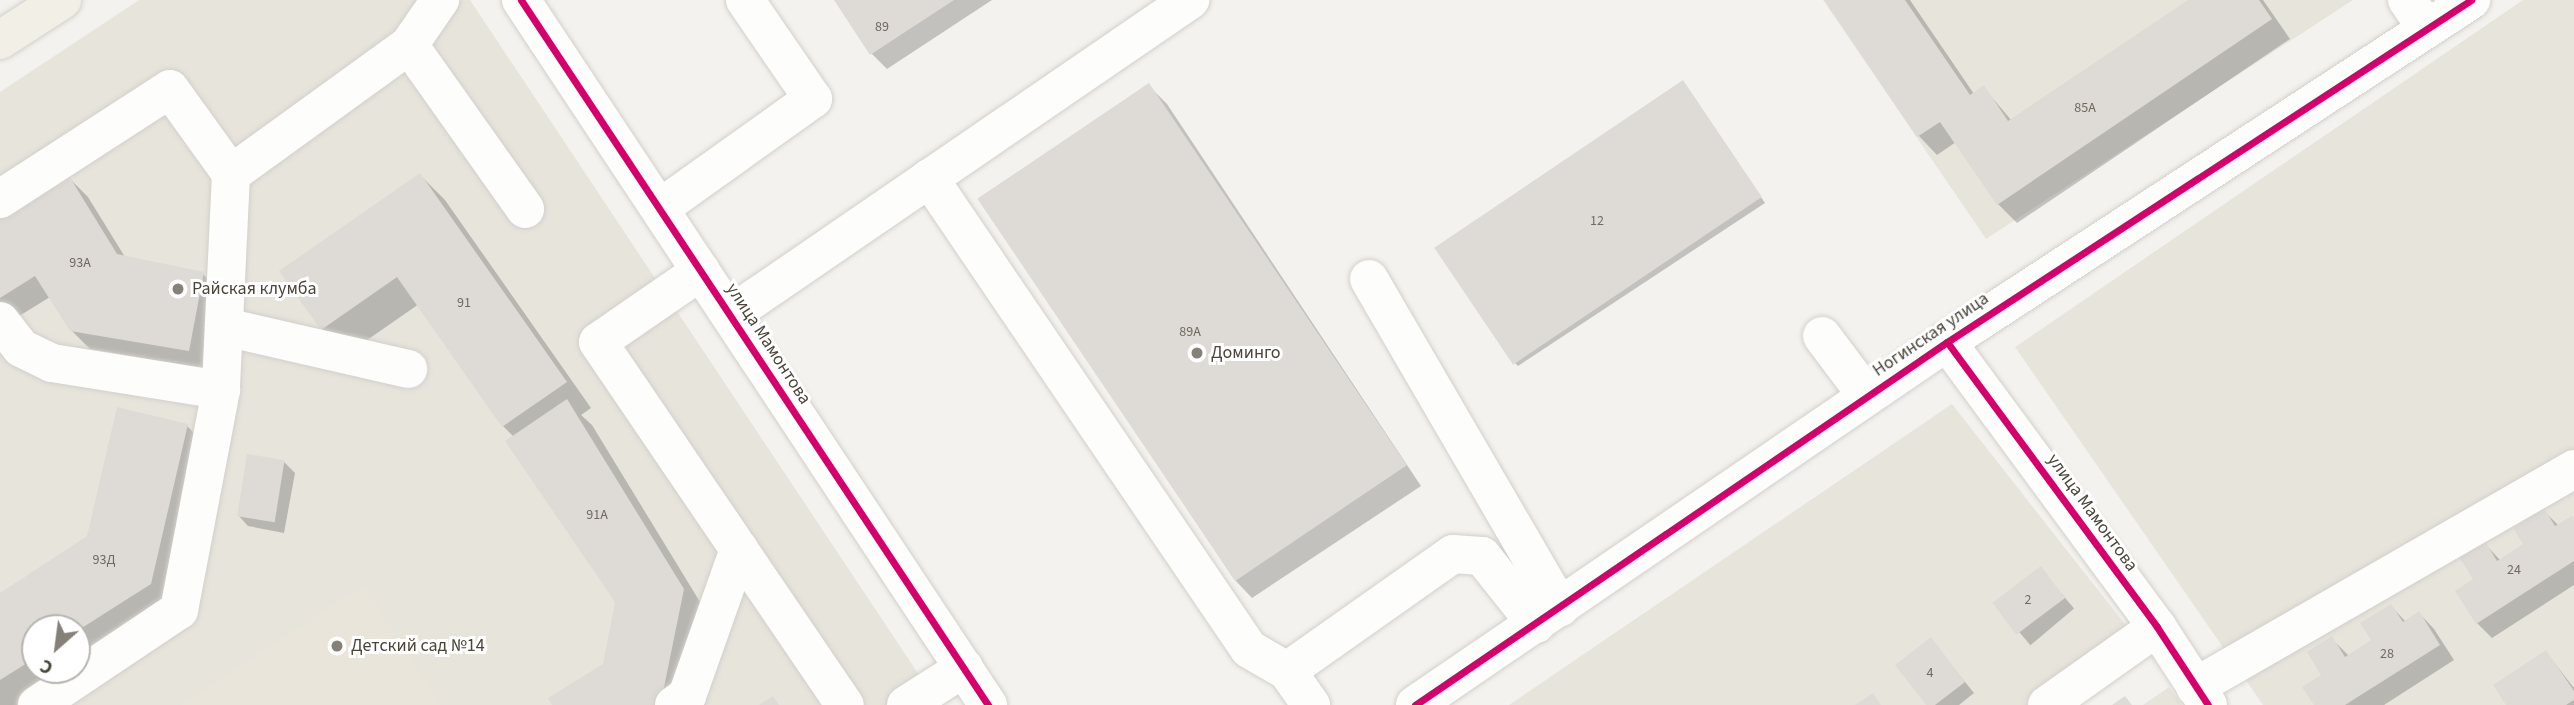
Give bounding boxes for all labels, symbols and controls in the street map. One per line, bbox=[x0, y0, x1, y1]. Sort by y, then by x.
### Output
house number: 89 bbox=[875, 19, 889, 35]
house number: 85А bbox=[2074, 100, 2096, 116]
house number: 12 bbox=[1590, 213, 1604, 229]
house number: 93А bbox=[69, 255, 91, 271]
place label: Райская клумба bbox=[192, 278, 316, 300]
street label: улица Мамонтова bbox=[721, 279, 815, 409]
marker: Райская клумба bbox=[170, 281, 186, 297]
street label: Ногинская улица bbox=[1869, 288, 1993, 382]
house number: 91 bbox=[457, 295, 471, 311]
house number: 89А bbox=[1179, 324, 1201, 340]
place label: Доминго bbox=[1211, 342, 1280, 364]
marker: Доминго bbox=[1189, 345, 1205, 361]
street label: улица Мамонтова bbox=[2042, 450, 2142, 576]
house number: 91А bbox=[586, 507, 608, 523]
house number: 93Д bbox=[93, 552, 115, 568]
house number: 24 bbox=[2507, 562, 2521, 578]
house number: 2 bbox=[2025, 592, 2031, 608]
north arrow bbox=[21, 614, 91, 684]
place label: Детский сад №14 bbox=[351, 635, 485, 657]
marker: Детский сад №14 bbox=[329, 638, 345, 654]
house number: 28 bbox=[2380, 646, 2394, 662]
text: С bbox=[36, 652, 58, 681]
house number: 4 bbox=[1927, 665, 1933, 681]

